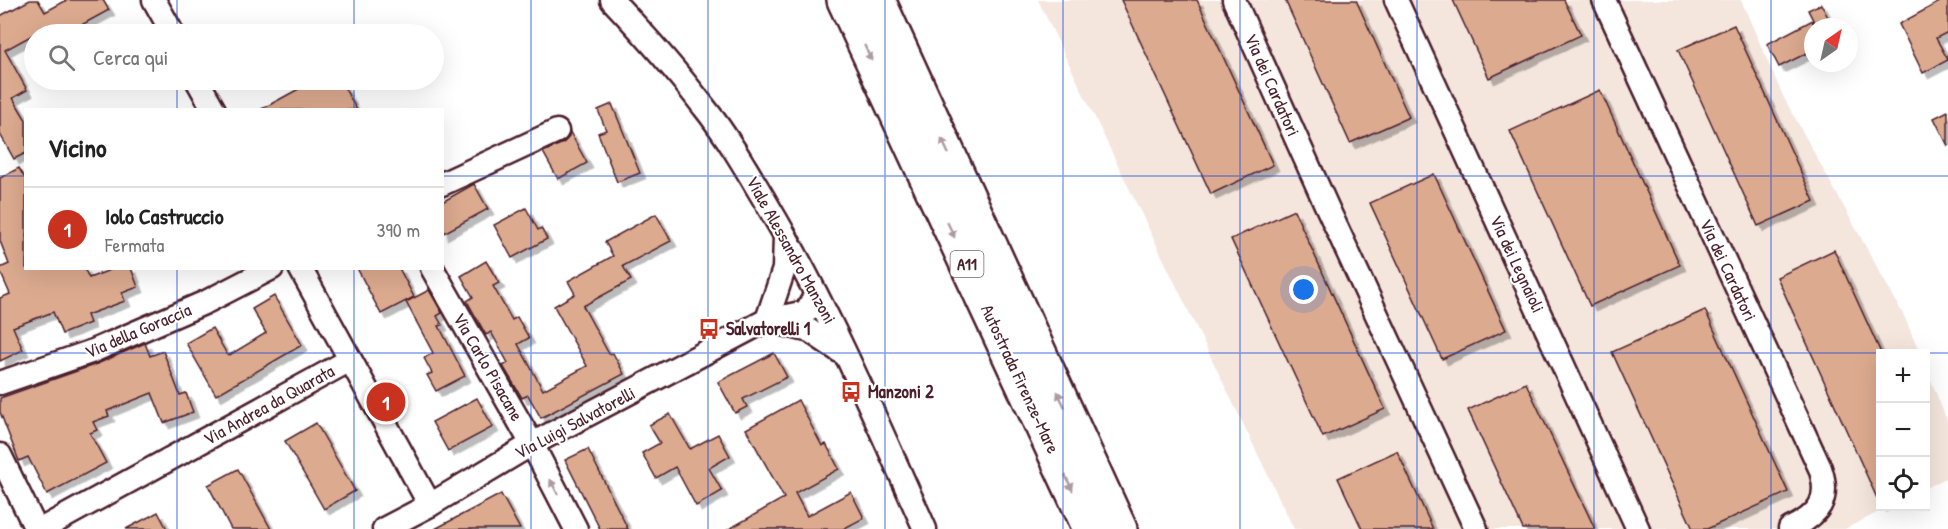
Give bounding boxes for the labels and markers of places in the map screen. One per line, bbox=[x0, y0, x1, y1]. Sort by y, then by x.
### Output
place label: Salvatorelli 1 bbox=[726, 316, 811, 341]
bus stop icon: Salvatorelli 1 bbox=[697, 317, 721, 341]
place label: Manzoni 2 bbox=[868, 379, 934, 404]
pin: 1 bbox=[366, 380, 406, 424]
bus stop icon: Manzoni 2 bbox=[839, 380, 863, 404]

